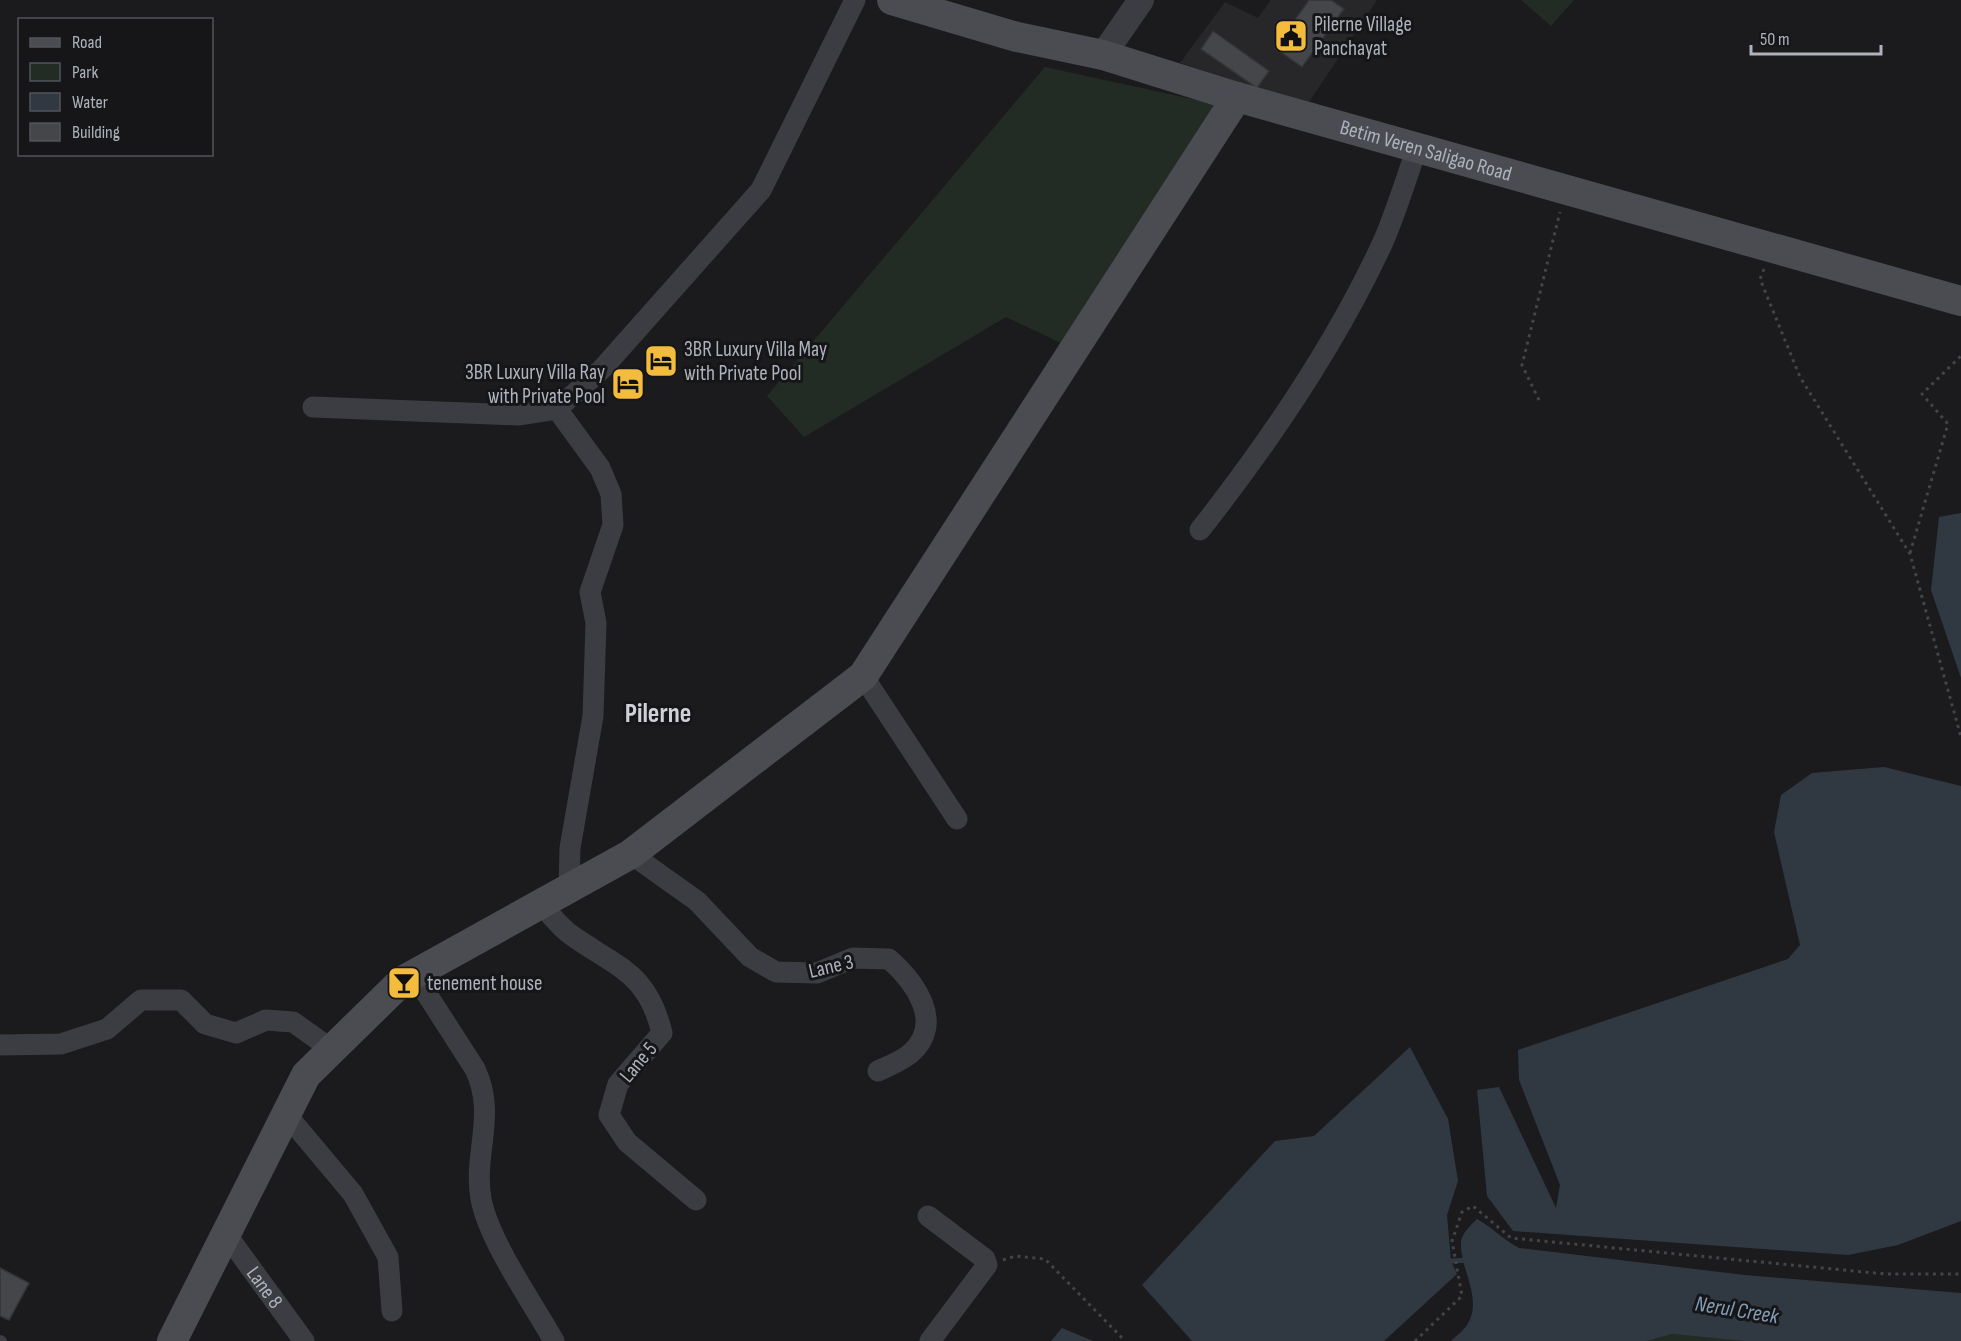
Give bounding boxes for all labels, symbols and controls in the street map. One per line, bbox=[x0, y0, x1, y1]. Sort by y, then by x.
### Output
place label: Pilerne Village Panchayat bbox=[1314, 12, 1412, 61]
legend bbox=[18, 18, 213, 156]
public building icon: Pilerne Village Panchayat bbox=[1273, 18, 1309, 54]
scale bar bbox=[1751, 18, 1882, 56]
text: 50 m bbox=[1760, 29, 1790, 50]
text: Road bbox=[72, 32, 102, 53]
text: Park bbox=[72, 62, 98, 83]
text: Water bbox=[72, 92, 108, 113]
street label: Betim Veren Saligao Road bbox=[1337, 115, 1515, 187]
text: Building bbox=[72, 122, 120, 143]
place label: 3BR Luxury Villa May with Private Pool bbox=[684, 337, 827, 386]
hotel icon: 3BR Luxury Villa May with Private Pool bbox=[643, 343, 679, 379]
place label: 3BR Luxury Villa Ray with Private Pool bbox=[465, 360, 605, 409]
hotel icon: 3BR Luxury Villa Ray with Private Pool bbox=[610, 366, 646, 402]
district label: Pilerne bbox=[625, 698, 691, 730]
street label: Lane 3 bbox=[806, 949, 856, 984]
bar icon: tenement house bbox=[386, 965, 422, 1001]
place label: tenement house bbox=[427, 971, 542, 996]
street label: Lane 5 bbox=[614, 1037, 662, 1088]
street label: Lane 8 bbox=[241, 1262, 288, 1314]
water label: Nerul Creek bbox=[1693, 1291, 1781, 1330]

